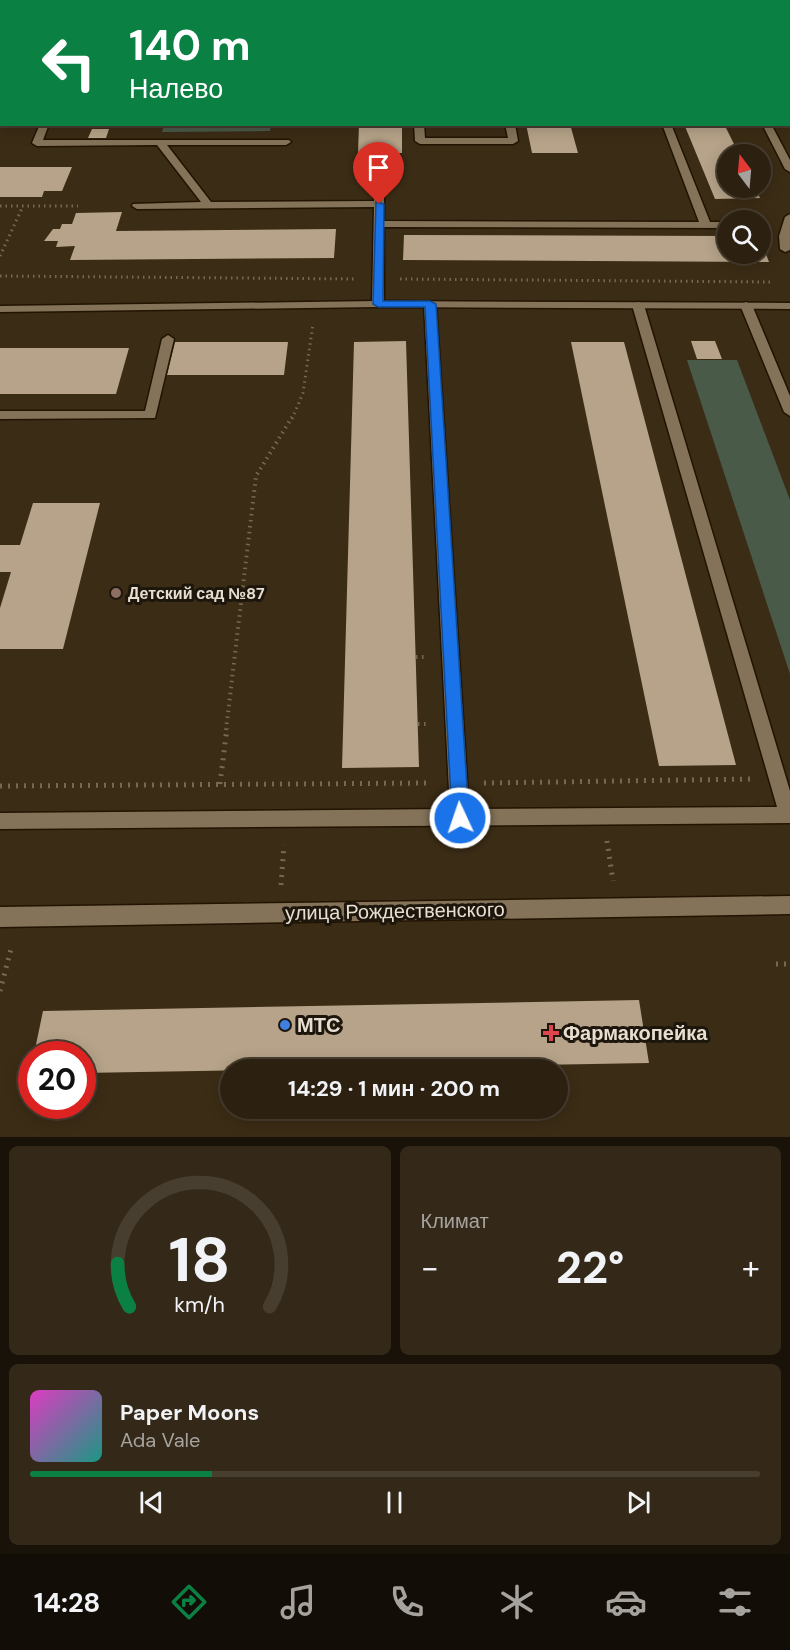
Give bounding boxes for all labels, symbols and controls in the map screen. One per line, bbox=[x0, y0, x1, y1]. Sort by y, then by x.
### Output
text: 140 m bbox=[129, 18, 251, 73]
icon: left bbox=[30, 24, 108, 102]
text: Налево bbox=[129, 71, 223, 106]
pin bbox=[353, 142, 404, 204]
north arrow bbox=[717, 144, 771, 198]
map controls bbox=[717, 144, 771, 264]
icon: arrive bbox=[362, 151, 395, 184]
button: search bbox=[717, 210, 771, 264]
place label: Детский сад №87 bbox=[128, 583, 265, 604]
marker: Детский сад №87 bbox=[109, 586, 123, 600]
position arrow bbox=[428, 786, 492, 850]
street label: улица Рождественского bbox=[285, 896, 505, 926]
place label: МТС bbox=[297, 1012, 340, 1038]
marker: МТС bbox=[278, 1018, 292, 1032]
place label: Фармакопейка bbox=[563, 1020, 708, 1046]
marker: Фармакопейка bbox=[544, 1026, 558, 1040]
speed limit sign: 20 bbox=[18, 1041, 96, 1119]
text: 14:29 · 1 мин · 200 m bbox=[288, 1074, 500, 1103]
text: Климат bbox=[421, 1208, 489, 1234]
text: 18 bbox=[169, 1219, 231, 1300]
text: 22° bbox=[556, 1238, 624, 1297]
text: − bbox=[421, 1246, 439, 1289]
text: + bbox=[742, 1246, 760, 1289]
text: km/h bbox=[174, 1292, 225, 1320]
text: Paper Moons bbox=[120, 1398, 259, 1427]
text: Ada Vale bbox=[120, 1427, 200, 1453]
icon: previous bbox=[135, 1486, 168, 1519]
icon: pause bbox=[378, 1486, 411, 1519]
icon: next bbox=[622, 1486, 655, 1519]
icon: directions bbox=[168, 1581, 210, 1623]
icon: music bbox=[277, 1581, 319, 1623]
icon: phone bbox=[386, 1581, 428, 1623]
icon: climate bbox=[496, 1581, 538, 1623]
icon: car bbox=[605, 1581, 647, 1623]
icon: filters bbox=[714, 1581, 756, 1623]
text: 14:28 bbox=[34, 1585, 100, 1620]

